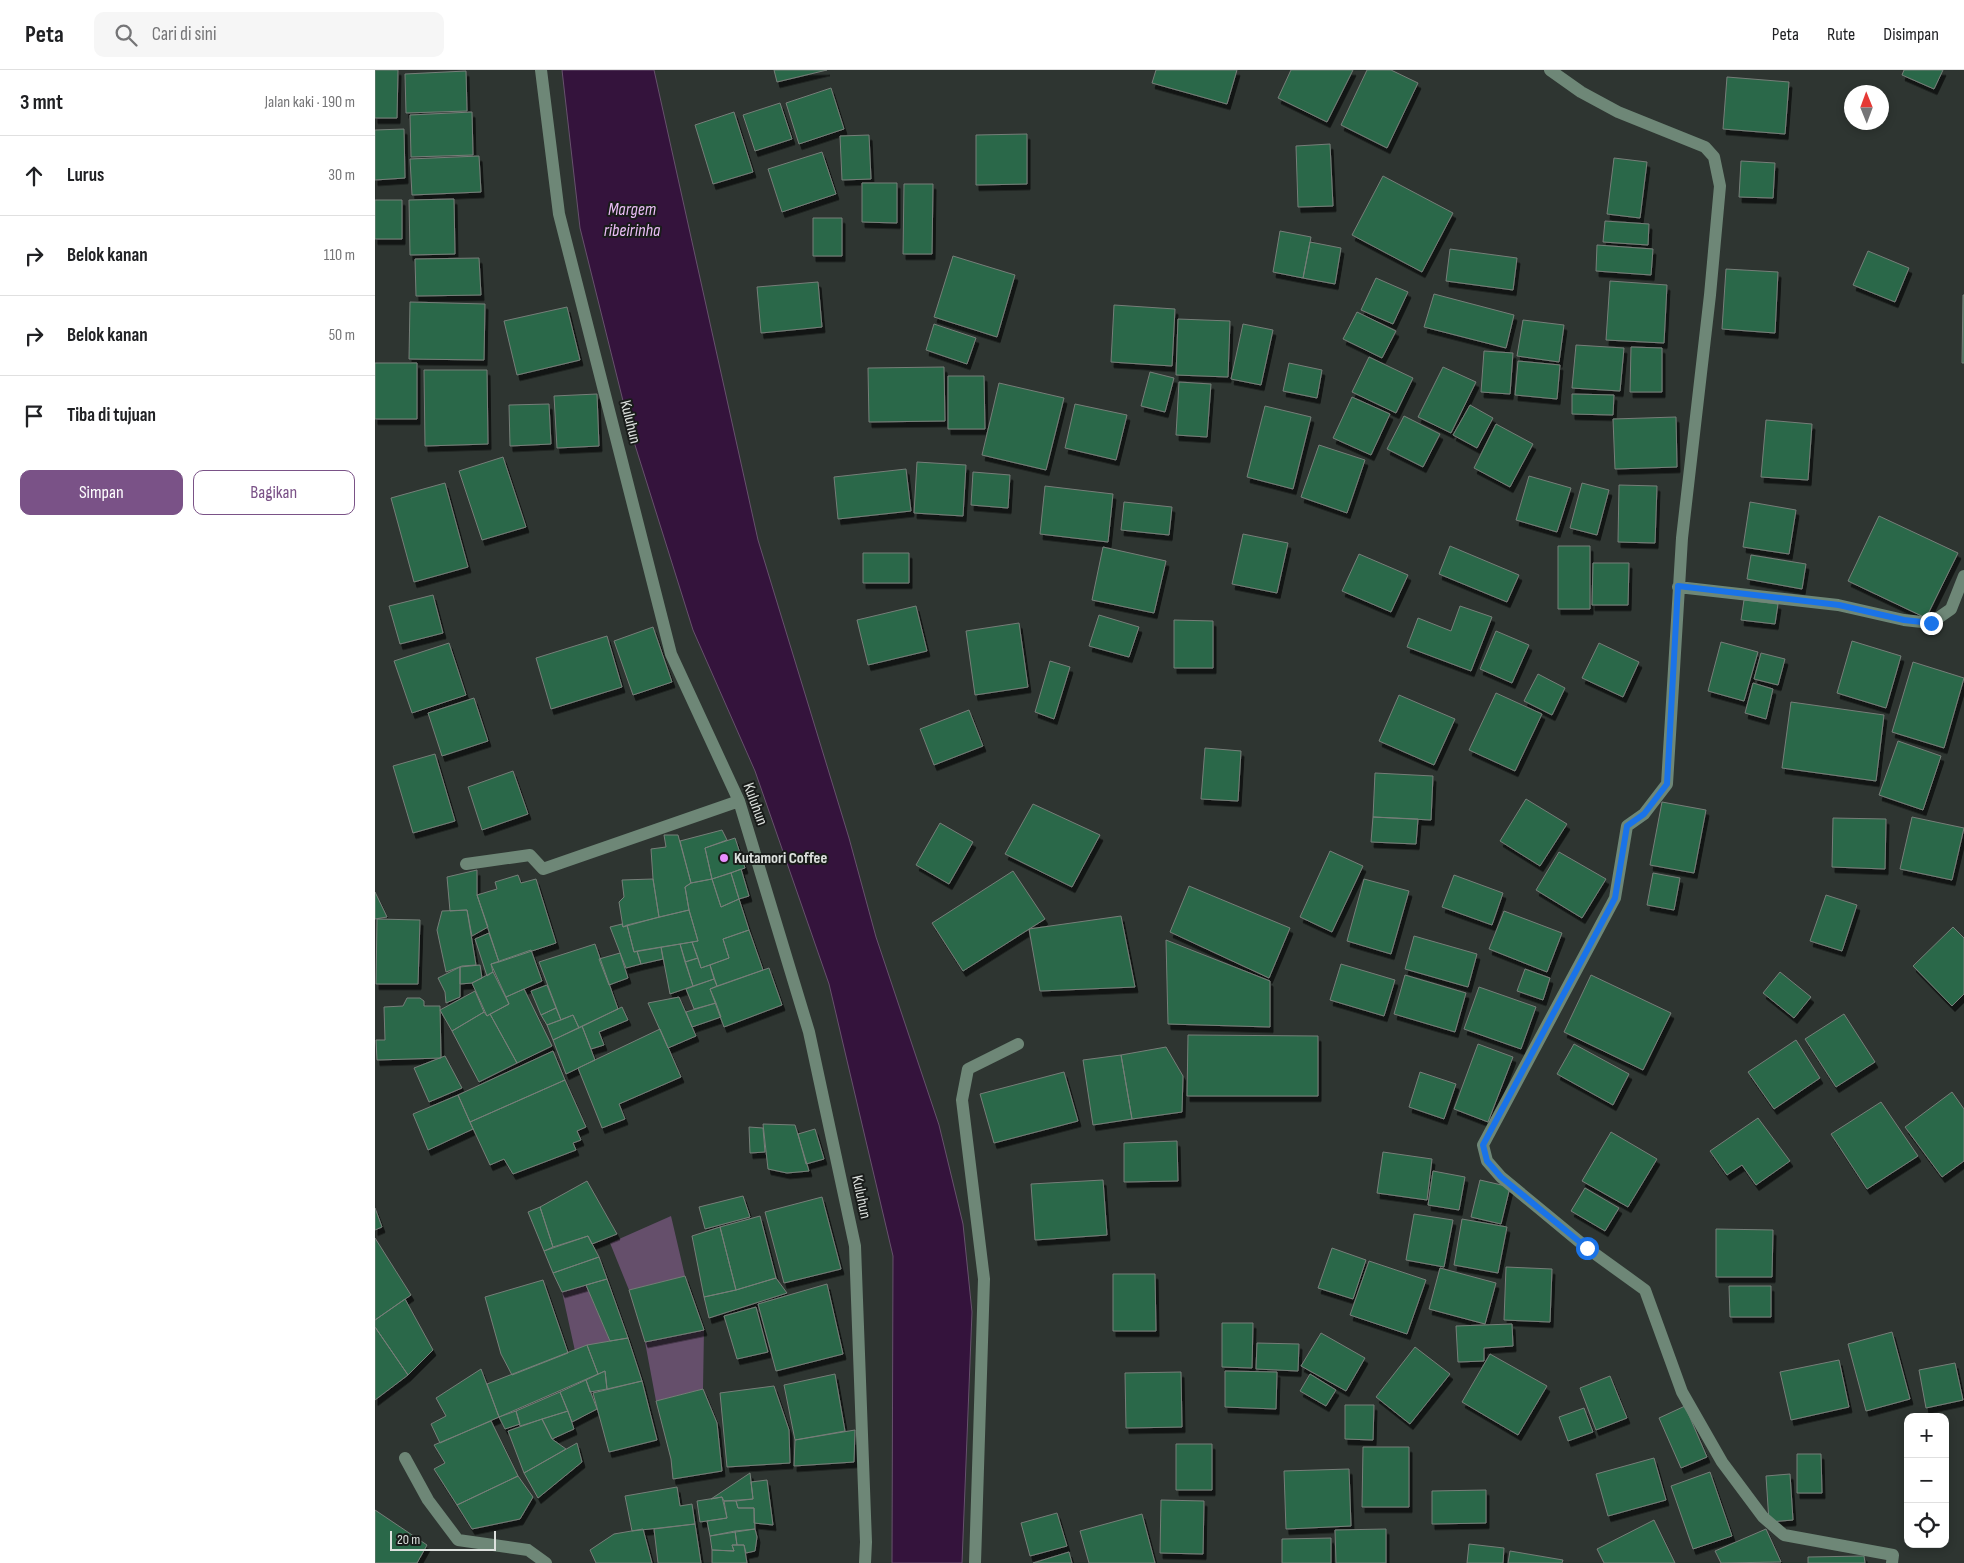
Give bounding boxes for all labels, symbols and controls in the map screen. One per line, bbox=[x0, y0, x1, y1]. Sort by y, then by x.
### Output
search box bbox=[94, 12, 444, 57]
text: Peta bbox=[25, 20, 64, 49]
icon: search bbox=[112, 21, 140, 49]
text: Cari di sini bbox=[152, 23, 217, 46]
text: Peta bbox=[1772, 24, 1799, 45]
text: Rute bbox=[1827, 24, 1855, 45]
text: Disimpan bbox=[1883, 24, 1939, 45]
north arrow bbox=[1844, 85, 1889, 130]
text: 3 mnt bbox=[20, 90, 63, 115]
text: Jalan kaki · 190 m bbox=[265, 93, 355, 112]
icon: ahead bbox=[20, 162, 48, 190]
text: Lurus bbox=[67, 164, 104, 187]
text: 30 m bbox=[328, 166, 355, 185]
water label: Margem ribeirinha bbox=[604, 199, 661, 241]
icon: right bbox=[20, 242, 48, 270]
text: Belok kanan bbox=[67, 244, 148, 267]
text: 110 m bbox=[324, 246, 355, 265]
icon: right bbox=[20, 322, 48, 350]
text: Belok kanan bbox=[67, 324, 148, 347]
text: 50 m bbox=[329, 326, 355, 345]
street label: Kuluhun bbox=[615, 398, 645, 446]
icon: arrive bbox=[20, 402, 48, 430]
text: Tiba di tujuan bbox=[67, 404, 156, 427]
button: Simpan bbox=[20, 470, 183, 515]
button: Bagikan bbox=[193, 470, 355, 515]
route end bbox=[1920, 612, 1943, 635]
street label: Kuluhun bbox=[739, 780, 771, 828]
place label: Kutamori Coffee bbox=[734, 849, 827, 868]
marker: Kutamori Coffee bbox=[718, 852, 730, 864]
street label: Kuluhun bbox=[847, 1174, 875, 1220]
route start bbox=[1576, 1237, 1599, 1260]
map controls bbox=[1904, 1413, 1949, 1548]
button: + bbox=[1904, 1413, 1949, 1458]
button: − bbox=[1904, 1458, 1949, 1503]
button: locate bbox=[1904, 1503, 1949, 1548]
scale bar bbox=[390, 1528, 496, 1551]
text: 20 m bbox=[397, 1531, 420, 1548]

